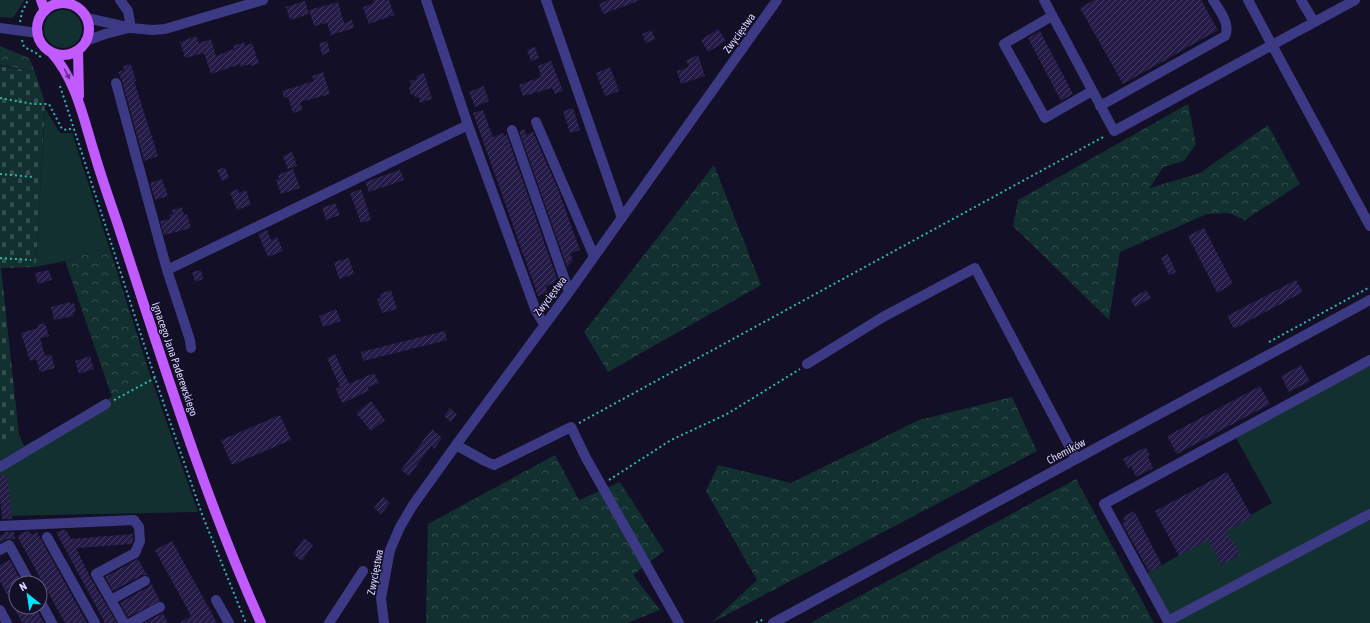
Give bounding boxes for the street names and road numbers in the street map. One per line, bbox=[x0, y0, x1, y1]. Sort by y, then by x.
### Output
street label: Zwycięstwa bbox=[721, 11, 757, 55]
street label: Zwycięstwa bbox=[531, 274, 569, 318]
street label: Ignacego Jana Paderewskiego bbox=[150, 300, 200, 418]
street label: Chemików bbox=[1045, 436, 1088, 466]
street label: Zwycięstwa bbox=[365, 548, 385, 596]

